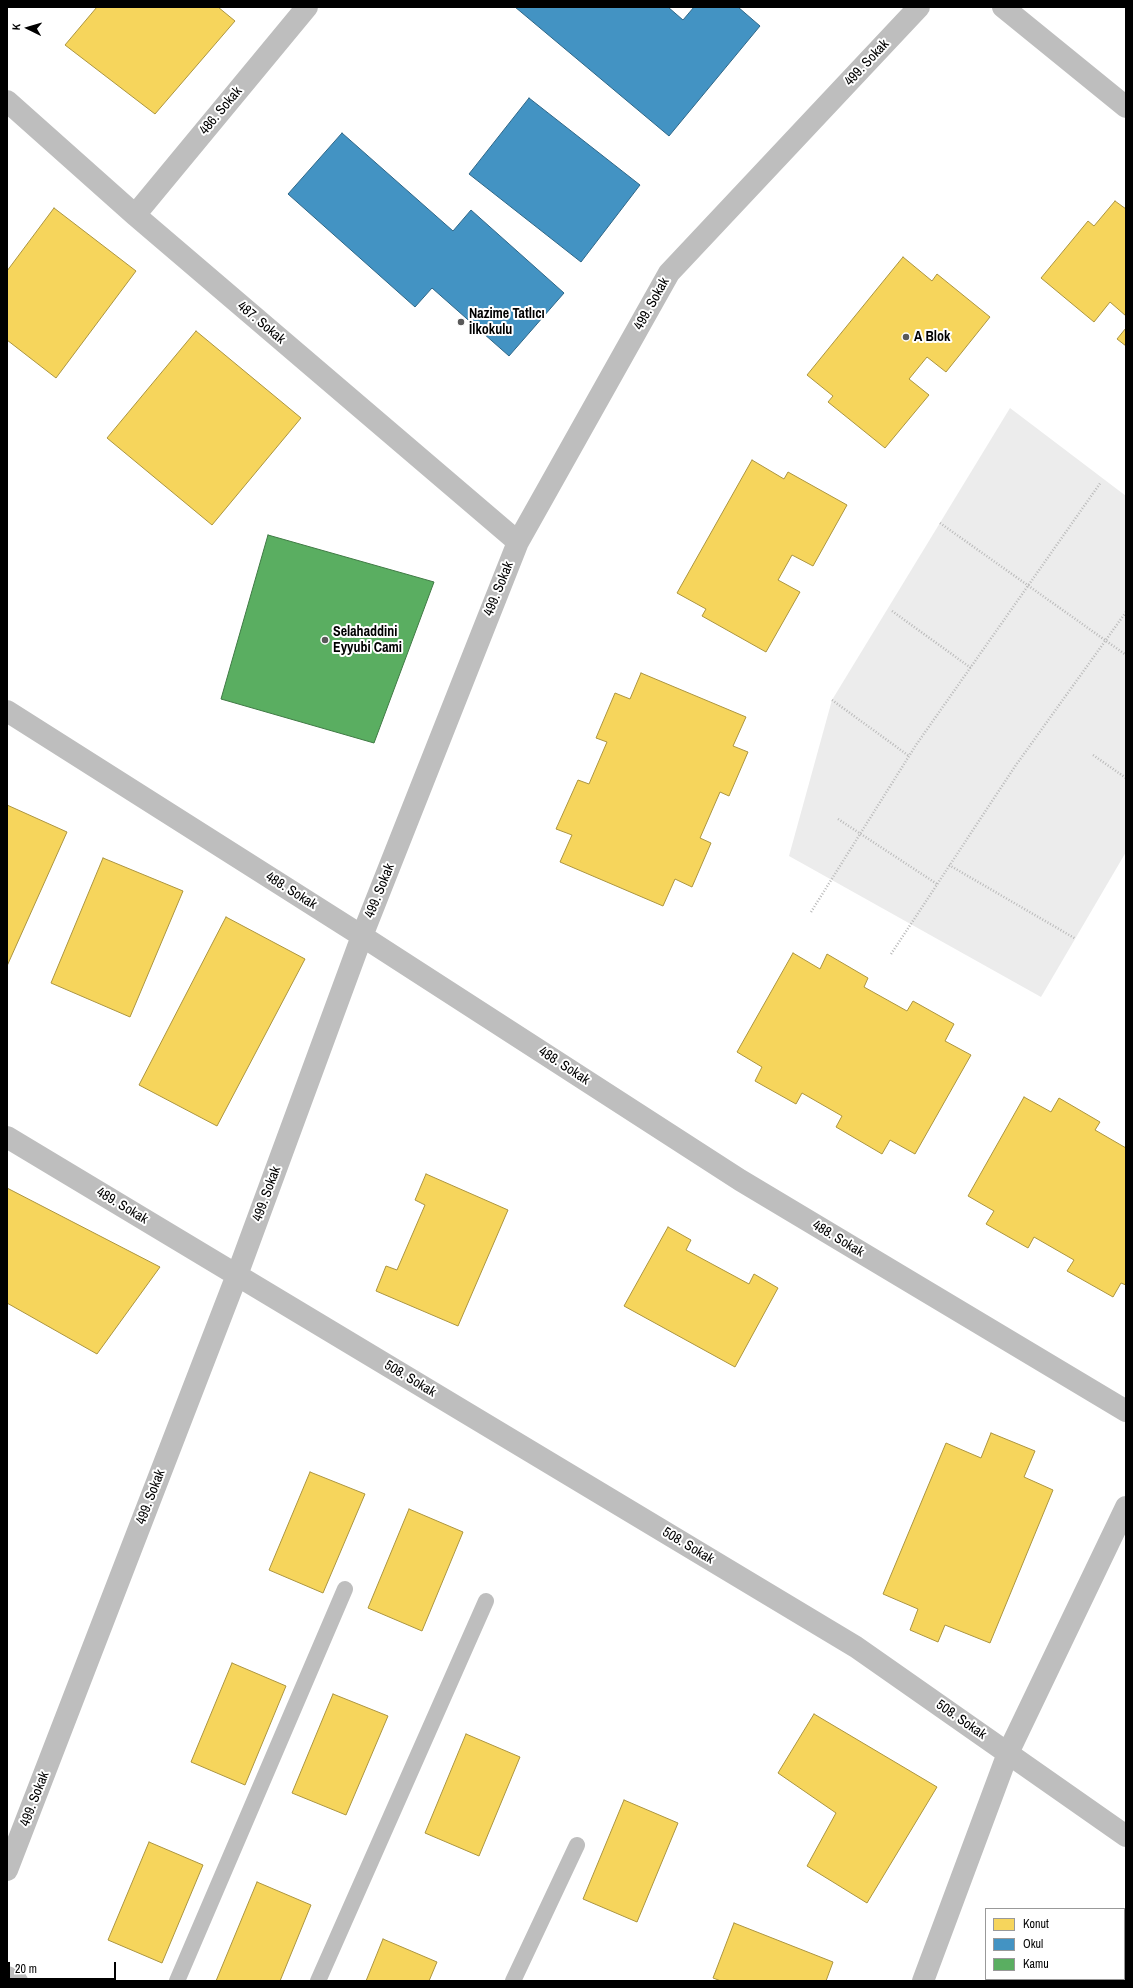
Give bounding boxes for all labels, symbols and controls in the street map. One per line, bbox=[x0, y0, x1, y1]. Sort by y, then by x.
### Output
north arrow bbox=[8, 8, 48, 48]
text: K bbox=[9, 23, 23, 31]
street label: 499. Sokak bbox=[841, 36, 893, 90]
street label: 486. Sokak bbox=[196, 84, 246, 138]
street label: 499. Sokak bbox=[631, 275, 673, 333]
street label: 487. Sokak bbox=[234, 298, 288, 348]
place label: Nazime Tatlıcı İlkokulu bbox=[469, 306, 545, 338]
marker: Nazime Tatlıcı İlkokulu bbox=[456, 317, 466, 327]
place label: A Blok bbox=[914, 329, 950, 345]
marker: A Blok bbox=[901, 332, 911, 342]
street label: 499. Sokak bbox=[480, 559, 518, 619]
place label: Selahaddini Eyyubi Cami bbox=[333, 624, 402, 656]
marker: Selahaddini Eyyubi Cami bbox=[320, 635, 330, 645]
street label: 499. Sokak bbox=[361, 861, 399, 921]
street label: 488. Sokak bbox=[262, 869, 320, 913]
street label: 488. Sokak bbox=[535, 1043, 593, 1089]
street label: 499. Sokak bbox=[249, 1164, 285, 1224]
street label: 489. Sokak bbox=[93, 1184, 151, 1228]
street label: 488. Sokak bbox=[809, 1217, 867, 1261]
street label: 508. Sokak bbox=[381, 1357, 439, 1401]
street label: 499. Sokak bbox=[133, 1467, 169, 1527]
street label: 508. Sokak bbox=[659, 1524, 717, 1568]
street label: 508. Sokak bbox=[933, 1697, 989, 1743]
street label: 499. Sokak bbox=[17, 1769, 53, 1829]
legend bbox=[985, 1908, 1125, 1980]
text: Konut bbox=[1023, 1916, 1049, 1932]
text: Okul bbox=[1023, 1936, 1043, 1952]
scale bar bbox=[10, 1954, 118, 1980]
text: Kamu bbox=[1023, 1956, 1049, 1972]
text: 20 m bbox=[15, 1961, 37, 1977]

